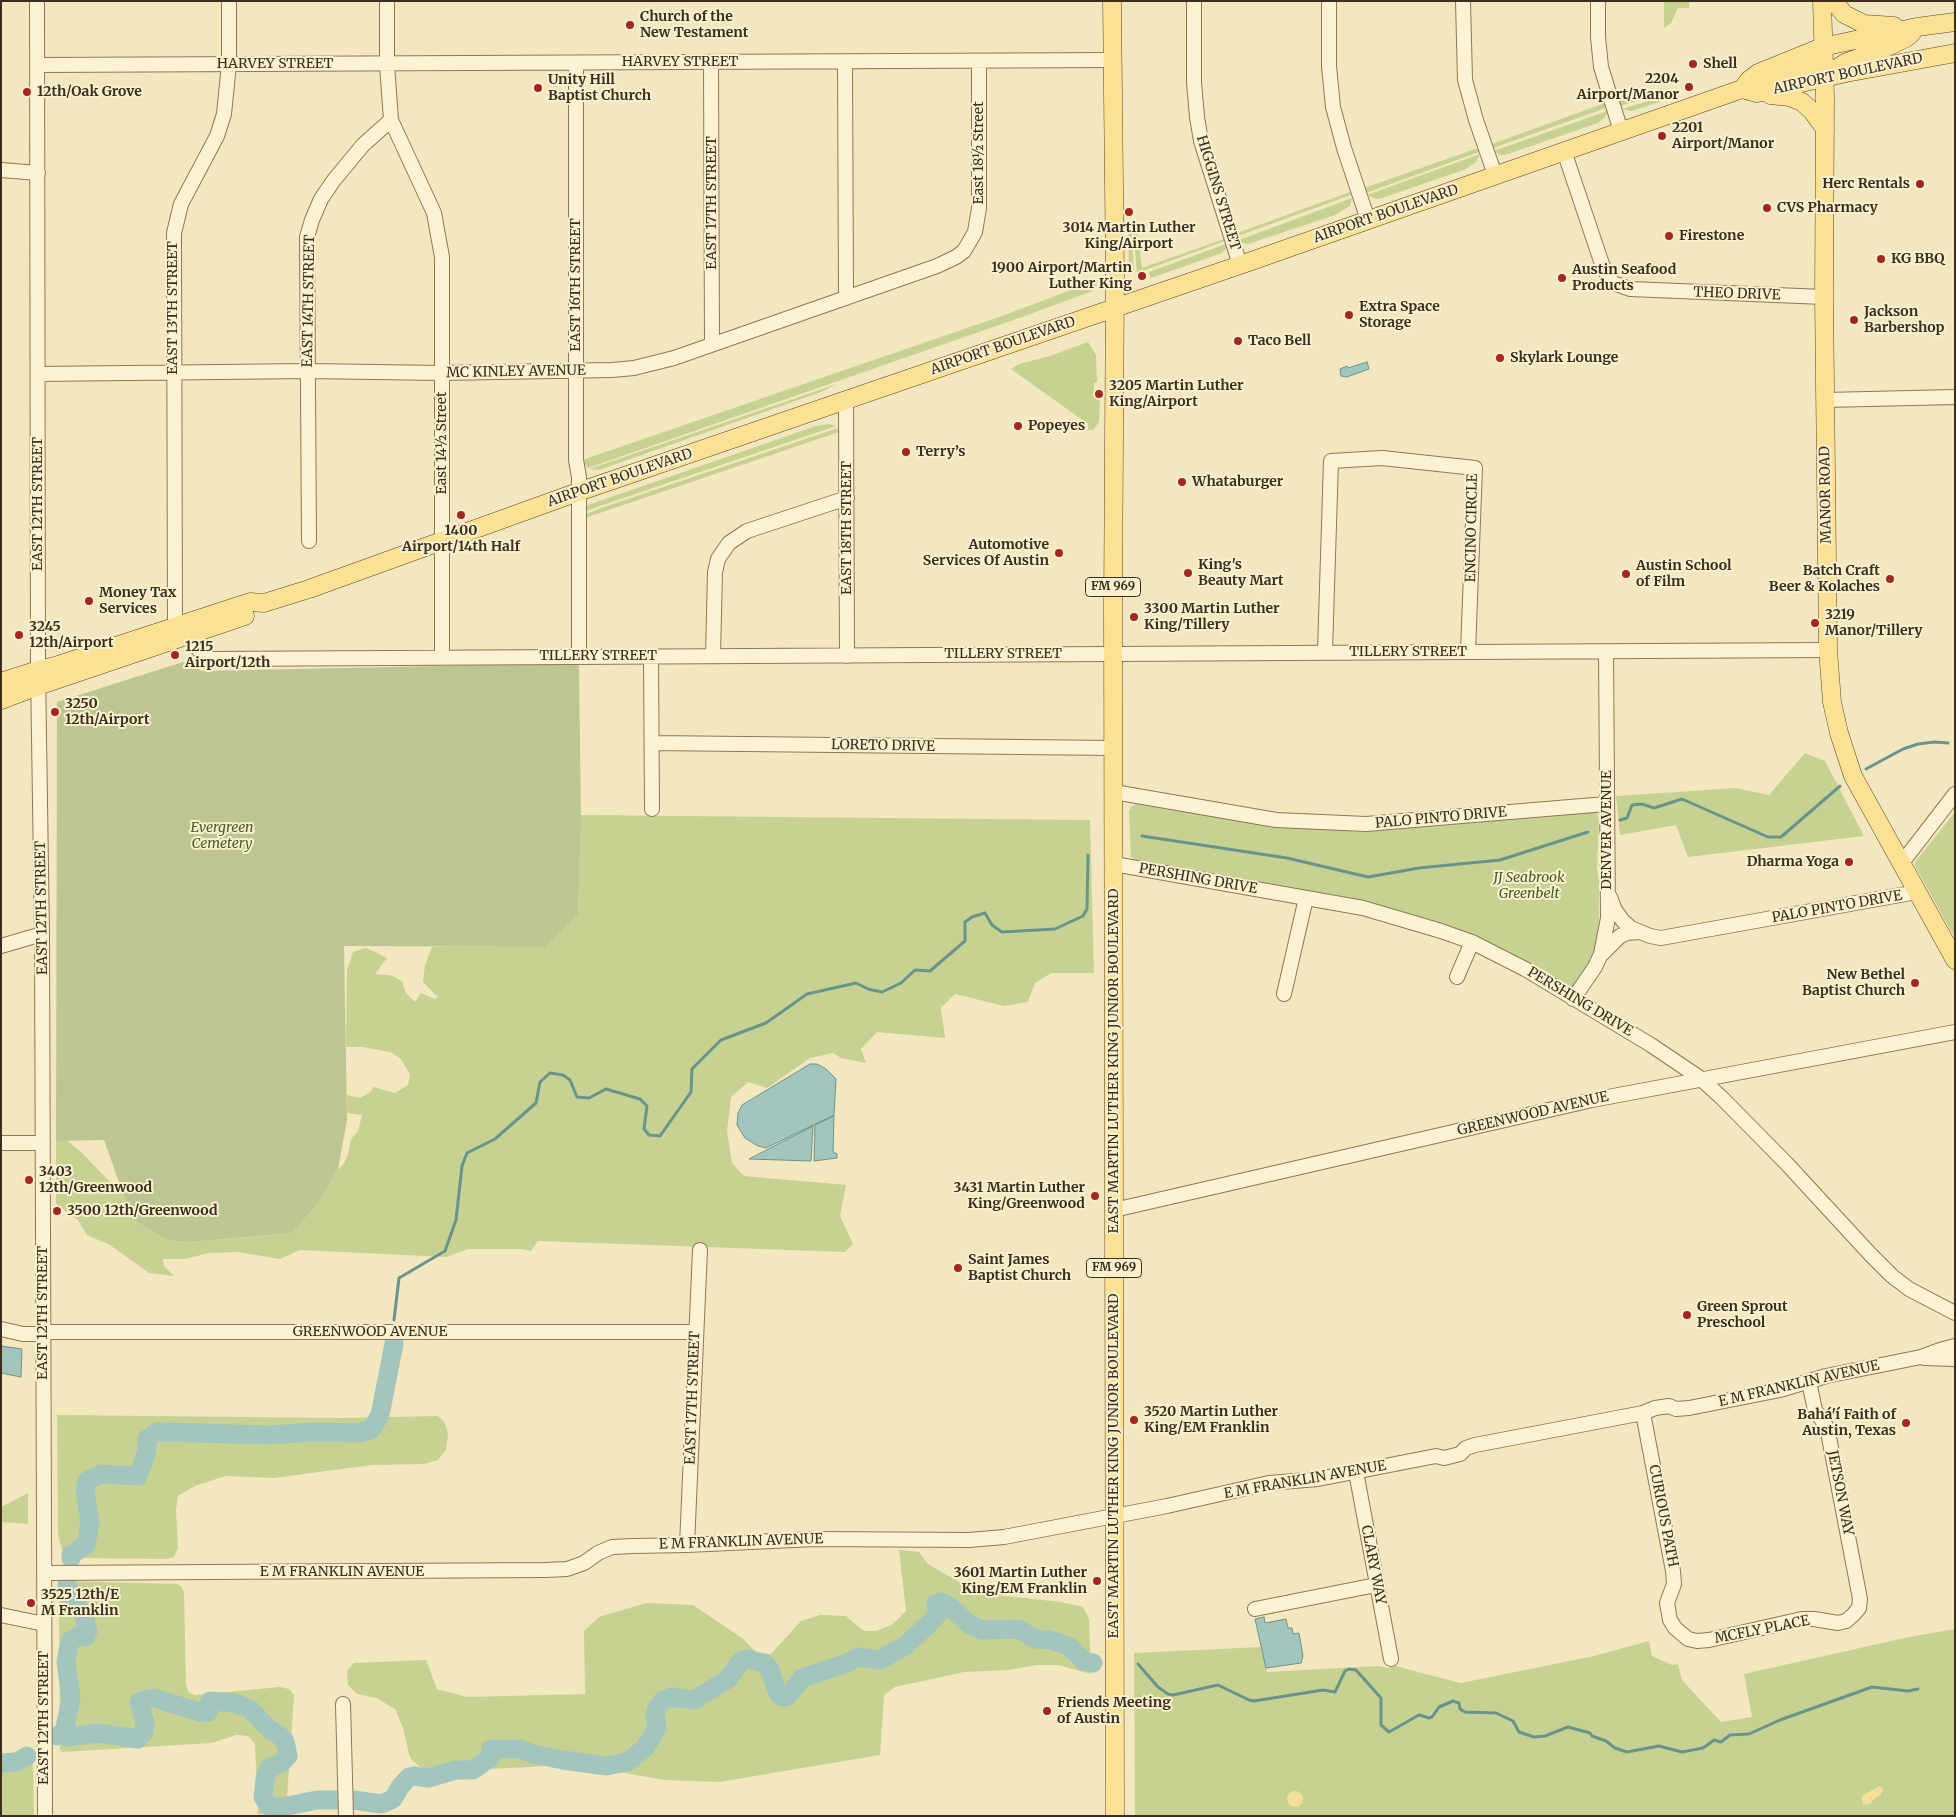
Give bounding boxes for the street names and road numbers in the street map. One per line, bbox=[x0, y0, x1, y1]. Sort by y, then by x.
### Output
street label: AIRPORT BOULEVARD bbox=[1772, 50, 1924, 98]
street label: HARVEY STREET bbox=[622, 54, 738, 70]
street label: HARVEY STREET bbox=[217, 56, 333, 72]
street label: East 18½ Street bbox=[971, 101, 987, 205]
street label: HIGGINS STREET bbox=[1193, 133, 1243, 253]
street label: EAST 17TH STREET bbox=[704, 136, 720, 270]
street label: AIRPORT BOULEVARD bbox=[1311, 181, 1461, 247]
street label: EAST 16TH STREET bbox=[568, 218, 584, 352]
street label: EAST 14TH STREET bbox=[299, 234, 319, 368]
street label: EAST 13TH STREET bbox=[165, 241, 181, 375]
street label: THEO DRIVE bbox=[1693, 284, 1781, 304]
street label: AIRPORT BOULEVARD bbox=[928, 313, 1078, 379]
street label: MC KINLEY AVENUE bbox=[446, 362, 586, 382]
street label: East 14½ Street bbox=[434, 391, 450, 495]
street label: EAST 12TH STREET bbox=[30, 437, 46, 571]
street label: AIRPORT BOULEVARD bbox=[545, 445, 695, 511]
street label: MANOR ROAD bbox=[1817, 446, 1835, 544]
street label: EAST 18TH STREET bbox=[839, 461, 855, 595]
street label: ENCINO CIRCLE bbox=[1463, 473, 1481, 583]
road number: FM 969 bbox=[1086, 578, 1140, 596]
street label: TILLERY STREET bbox=[1349, 644, 1467, 660]
street label: TILLERY STREET bbox=[944, 646, 1062, 662]
street label: TILLERY STREET bbox=[539, 648, 657, 664]
street label: LORETO DRIVE bbox=[831, 737, 935, 755]
street label: DENVER AVENUE bbox=[1599, 770, 1615, 890]
street label: PALO PINTO DRIVE bbox=[1374, 804, 1508, 832]
street label: EAST 12TH STREET bbox=[32, 841, 52, 975]
street label: PERSHING DRIVE bbox=[1137, 860, 1259, 898]
street label: PALO PINTO DRIVE bbox=[1770, 887, 1904, 927]
street label: EAST MARTIN LUTHER KING JUNIOR BOULEVARD bbox=[1106, 888, 1122, 1234]
street label: PERSHING DRIVE bbox=[1524, 964, 1636, 1040]
street label: GREENWOOD AVENUE bbox=[1456, 1088, 1610, 1140]
street label: EAST 12TH STREET bbox=[35, 1246, 51, 1380]
road number: FM 969 bbox=[1086, 1258, 1142, 1278]
street label: EAST MARTIN LUTHER KING JUNIOR BOULEVARD bbox=[1106, 1293, 1122, 1639]
street label: GREENWOOD AVENUE bbox=[293, 1324, 447, 1340]
street label: EAST 17TH STREET bbox=[682, 1331, 704, 1465]
street label: E M FRANKLIN AVENUE bbox=[1717, 1357, 1881, 1411]
street label: JETSON WAY bbox=[1823, 1449, 1857, 1537]
street label: E M FRANKLIN AVENUE bbox=[1223, 1457, 1387, 1503]
street label: CURIOUS PATH bbox=[1645, 1463, 1681, 1569]
street label: CLARY WAY bbox=[1357, 1524, 1389, 1606]
street label: E M FRANKLIN AVENUE bbox=[659, 1531, 823, 1553]
street label: E M FRANKLIN AVENUE bbox=[260, 1564, 424, 1580]
street label: MCFLY PLACE bbox=[1713, 1613, 1811, 1647]
street label: EAST 12TH STREET bbox=[36, 1651, 52, 1785]

